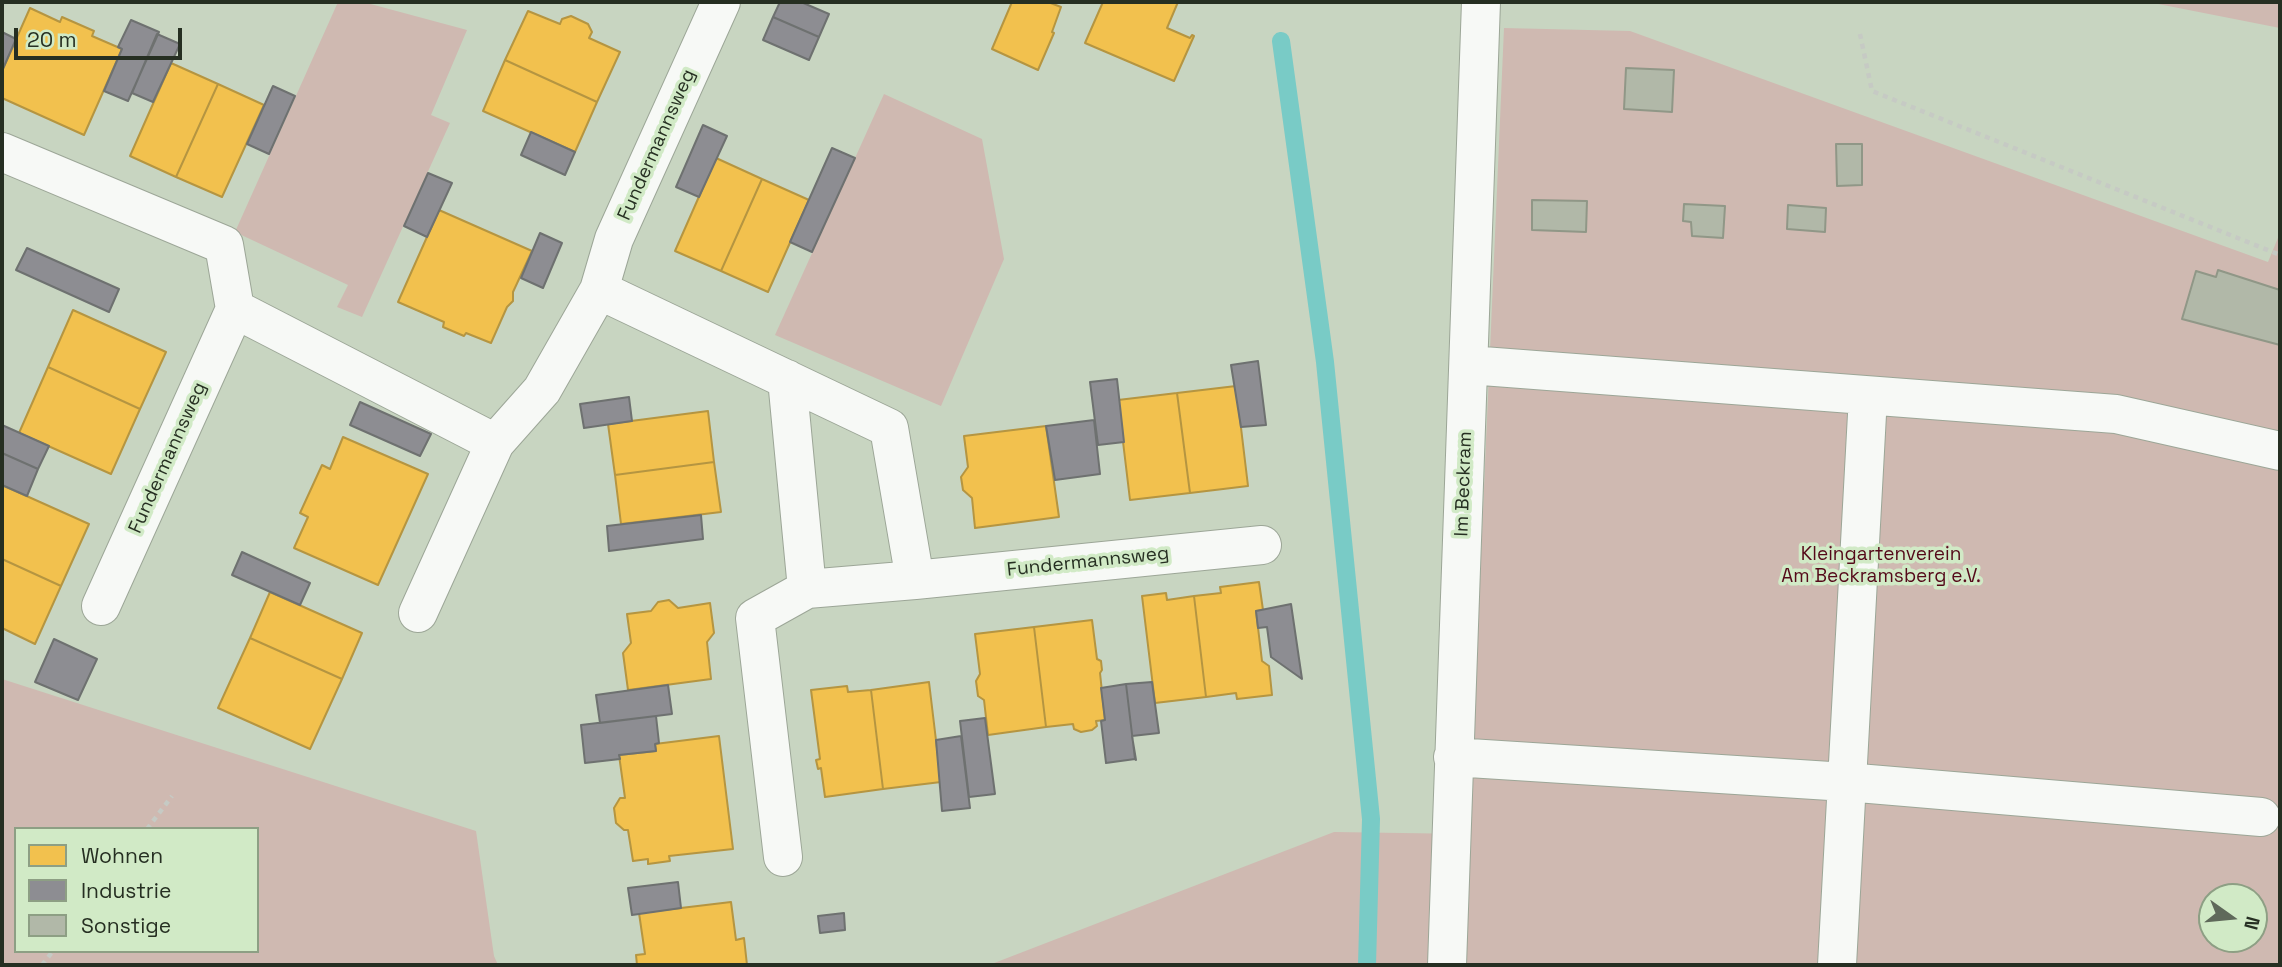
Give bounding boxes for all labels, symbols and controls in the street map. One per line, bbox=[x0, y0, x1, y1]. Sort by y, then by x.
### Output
scale bar bbox=[18, 14, 186, 58]
text: 20 m bbox=[27, 26, 77, 53]
street label: Fundermannsweg bbox=[613, 66, 701, 224]
street label: Fundermannsweg bbox=[124, 379, 212, 537]
street label: Im Beckram bbox=[1451, 431, 1477, 537]
street label: Fundermannsweg bbox=[1006, 542, 1170, 582]
park label: Kleingartenverein Am Beckramsberg e.V. bbox=[1781, 544, 1981, 588]
legend bbox=[14, 827, 259, 953]
text: Wohnen bbox=[81, 842, 163, 869]
text: Industrie bbox=[81, 877, 171, 904]
north arrow bbox=[2198, 883, 2268, 953]
text: Sonstige bbox=[81, 912, 171, 939]
text: N bbox=[2238, 914, 2266, 932]

